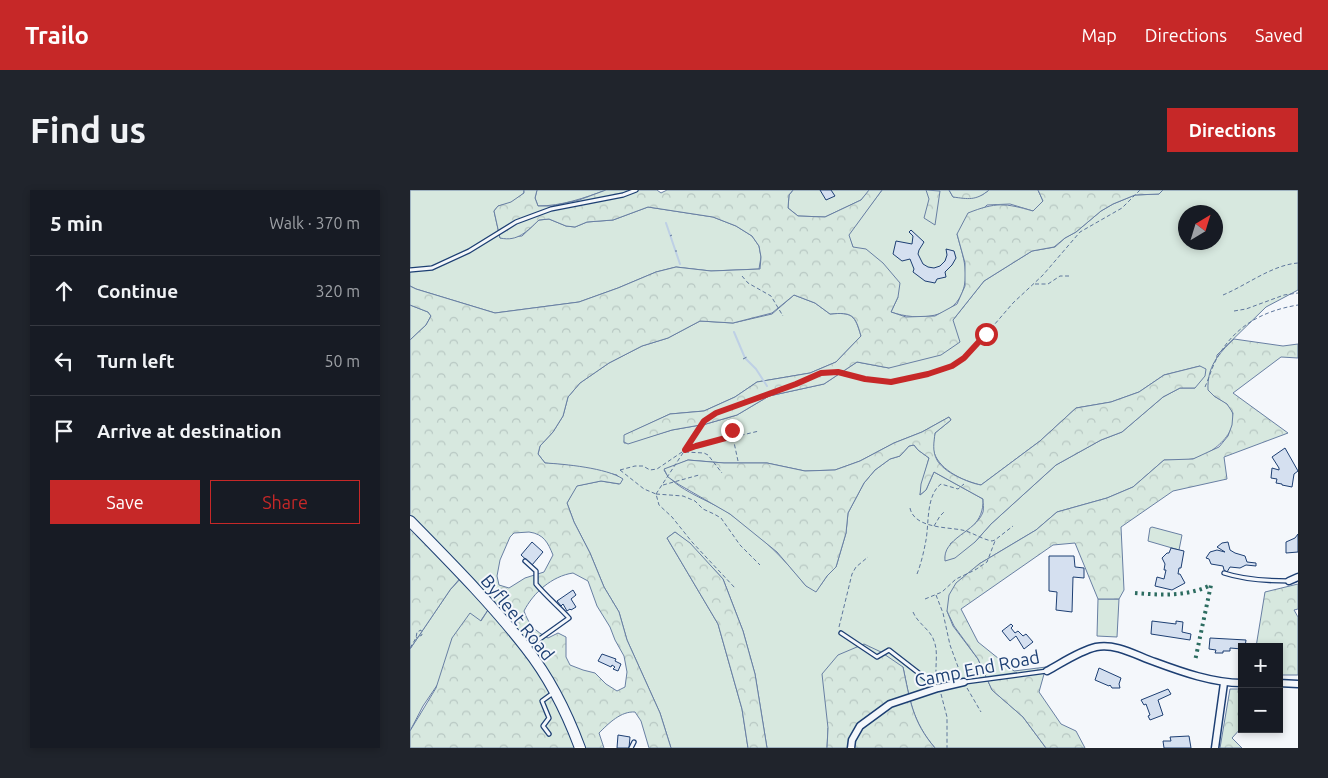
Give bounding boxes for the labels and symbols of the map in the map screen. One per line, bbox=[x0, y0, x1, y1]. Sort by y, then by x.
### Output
north arrow bbox=[1178, 205, 1223, 250]
route start bbox=[975, 323, 998, 346]
route end bbox=[721, 419, 744, 442]
street label: Byfleet Road bbox=[477, 570, 559, 664]
street label: Camp End Road bbox=[913, 646, 1041, 690]

